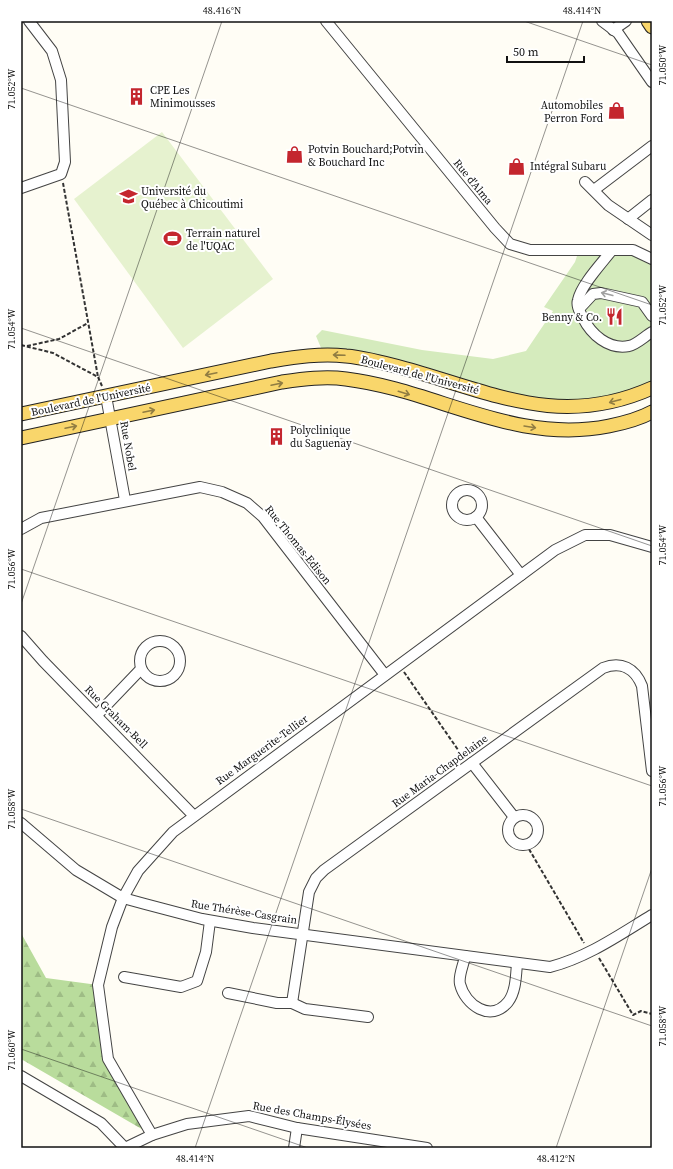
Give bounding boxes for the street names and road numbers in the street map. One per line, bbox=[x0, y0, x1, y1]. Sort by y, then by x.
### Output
street label: Rue d'Alma bbox=[450, 156, 496, 208]
street label: Boulevard de l'Université bbox=[359, 352, 481, 398]
street label: Boulevard de l'Université bbox=[30, 380, 153, 420]
street label: Rue Nobel bbox=[116, 420, 140, 472]
street label: Rue Thomas-Edison bbox=[261, 502, 335, 588]
street label: Rue Graham-Bell bbox=[81, 682, 151, 752]
street label: Rue Marguerite-Tellier bbox=[213, 711, 311, 789]
street label: Rue Maria-Chapdelaine bbox=[389, 731, 491, 811]
street label: Rue Thérèse-Casgrain bbox=[190, 896, 299, 928]
street label: Rue des Champs-Élysées bbox=[251, 1098, 373, 1134]

